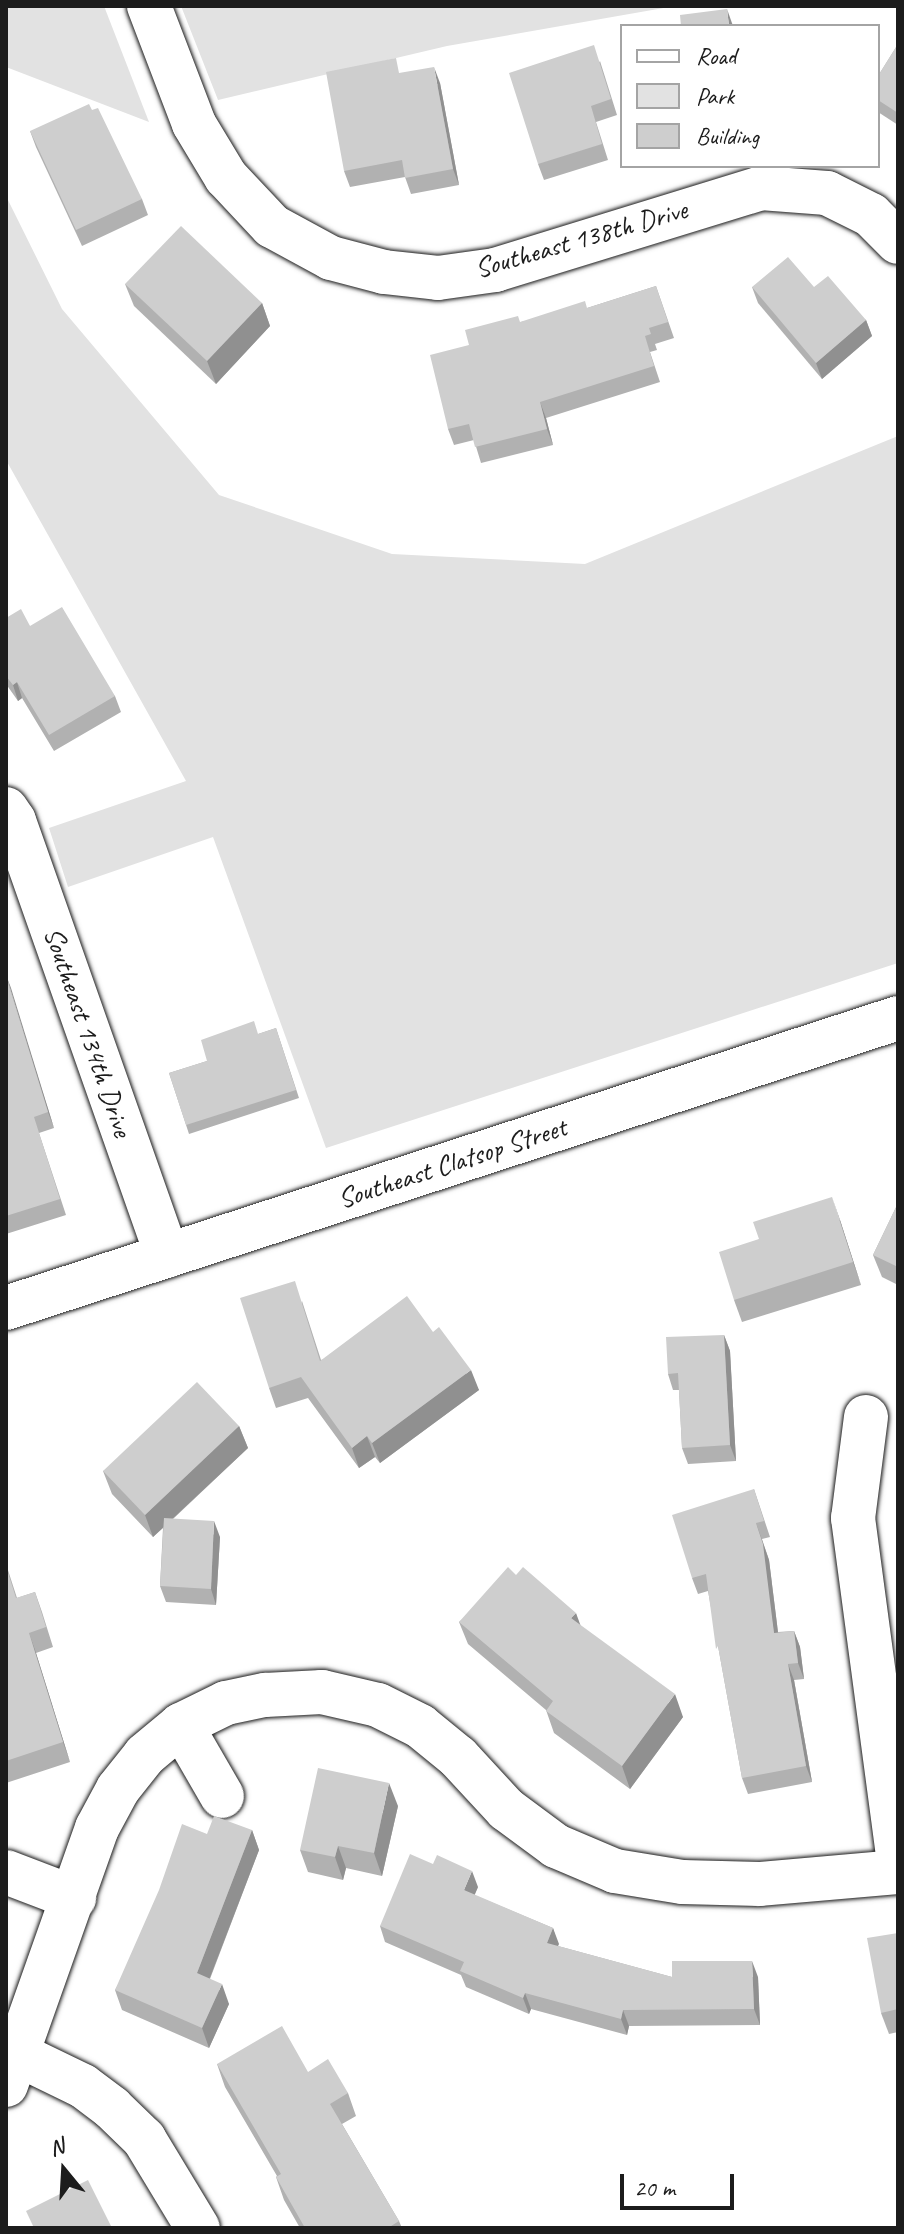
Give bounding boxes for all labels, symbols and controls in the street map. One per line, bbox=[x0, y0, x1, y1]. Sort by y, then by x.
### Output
legend bbox=[620, 24, 880, 168]
text: Road bbox=[696, 41, 736, 71]
text: Park bbox=[696, 81, 734, 111]
text: Building bbox=[696, 121, 759, 151]
street label: Southeast 138th Drive bbox=[471, 193, 691, 285]
street label: Southeast 134th Drive bbox=[36, 923, 140, 1141]
street label: Southeast Clatsop Street bbox=[333, 1110, 571, 1216]
north arrow bbox=[24, 2130, 104, 2210]
text: N bbox=[46, 2132, 67, 2163]
scale bar bbox=[624, 2158, 738, 2208]
text: 20 m bbox=[634, 2173, 675, 2203]

